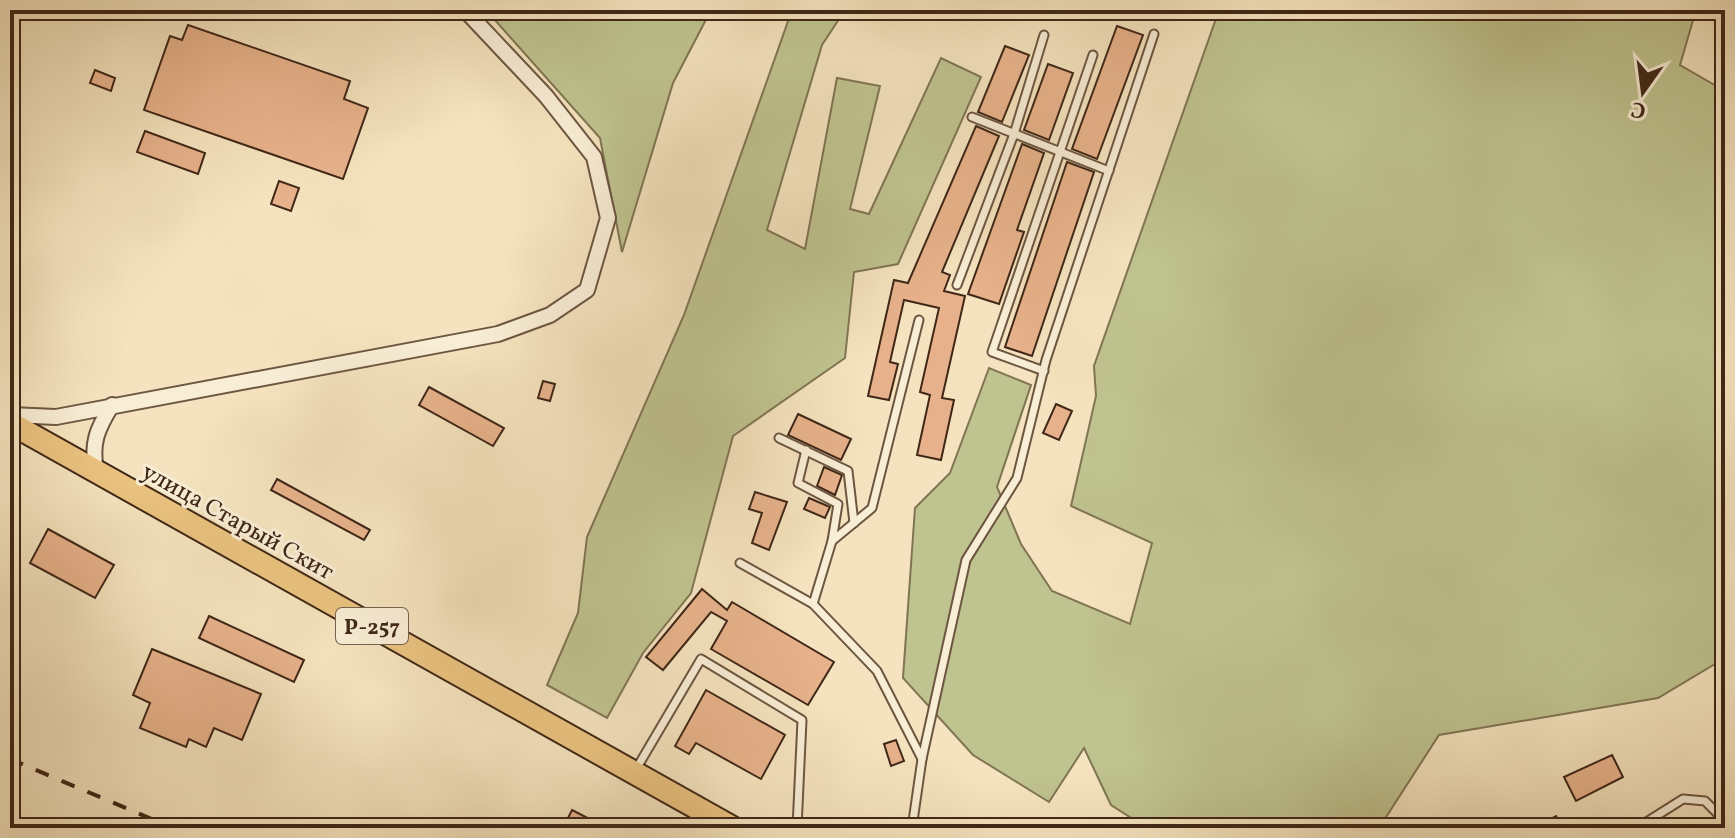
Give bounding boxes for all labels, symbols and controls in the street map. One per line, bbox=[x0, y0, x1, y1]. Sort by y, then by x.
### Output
north arrow bbox=[1603, 52, 1683, 132]
text: С bbox=[1628, 92, 1649, 126]
street label: улица Старый Скит bbox=[135, 456, 339, 590]
road number: Р-257 bbox=[336, 608, 408, 644]

